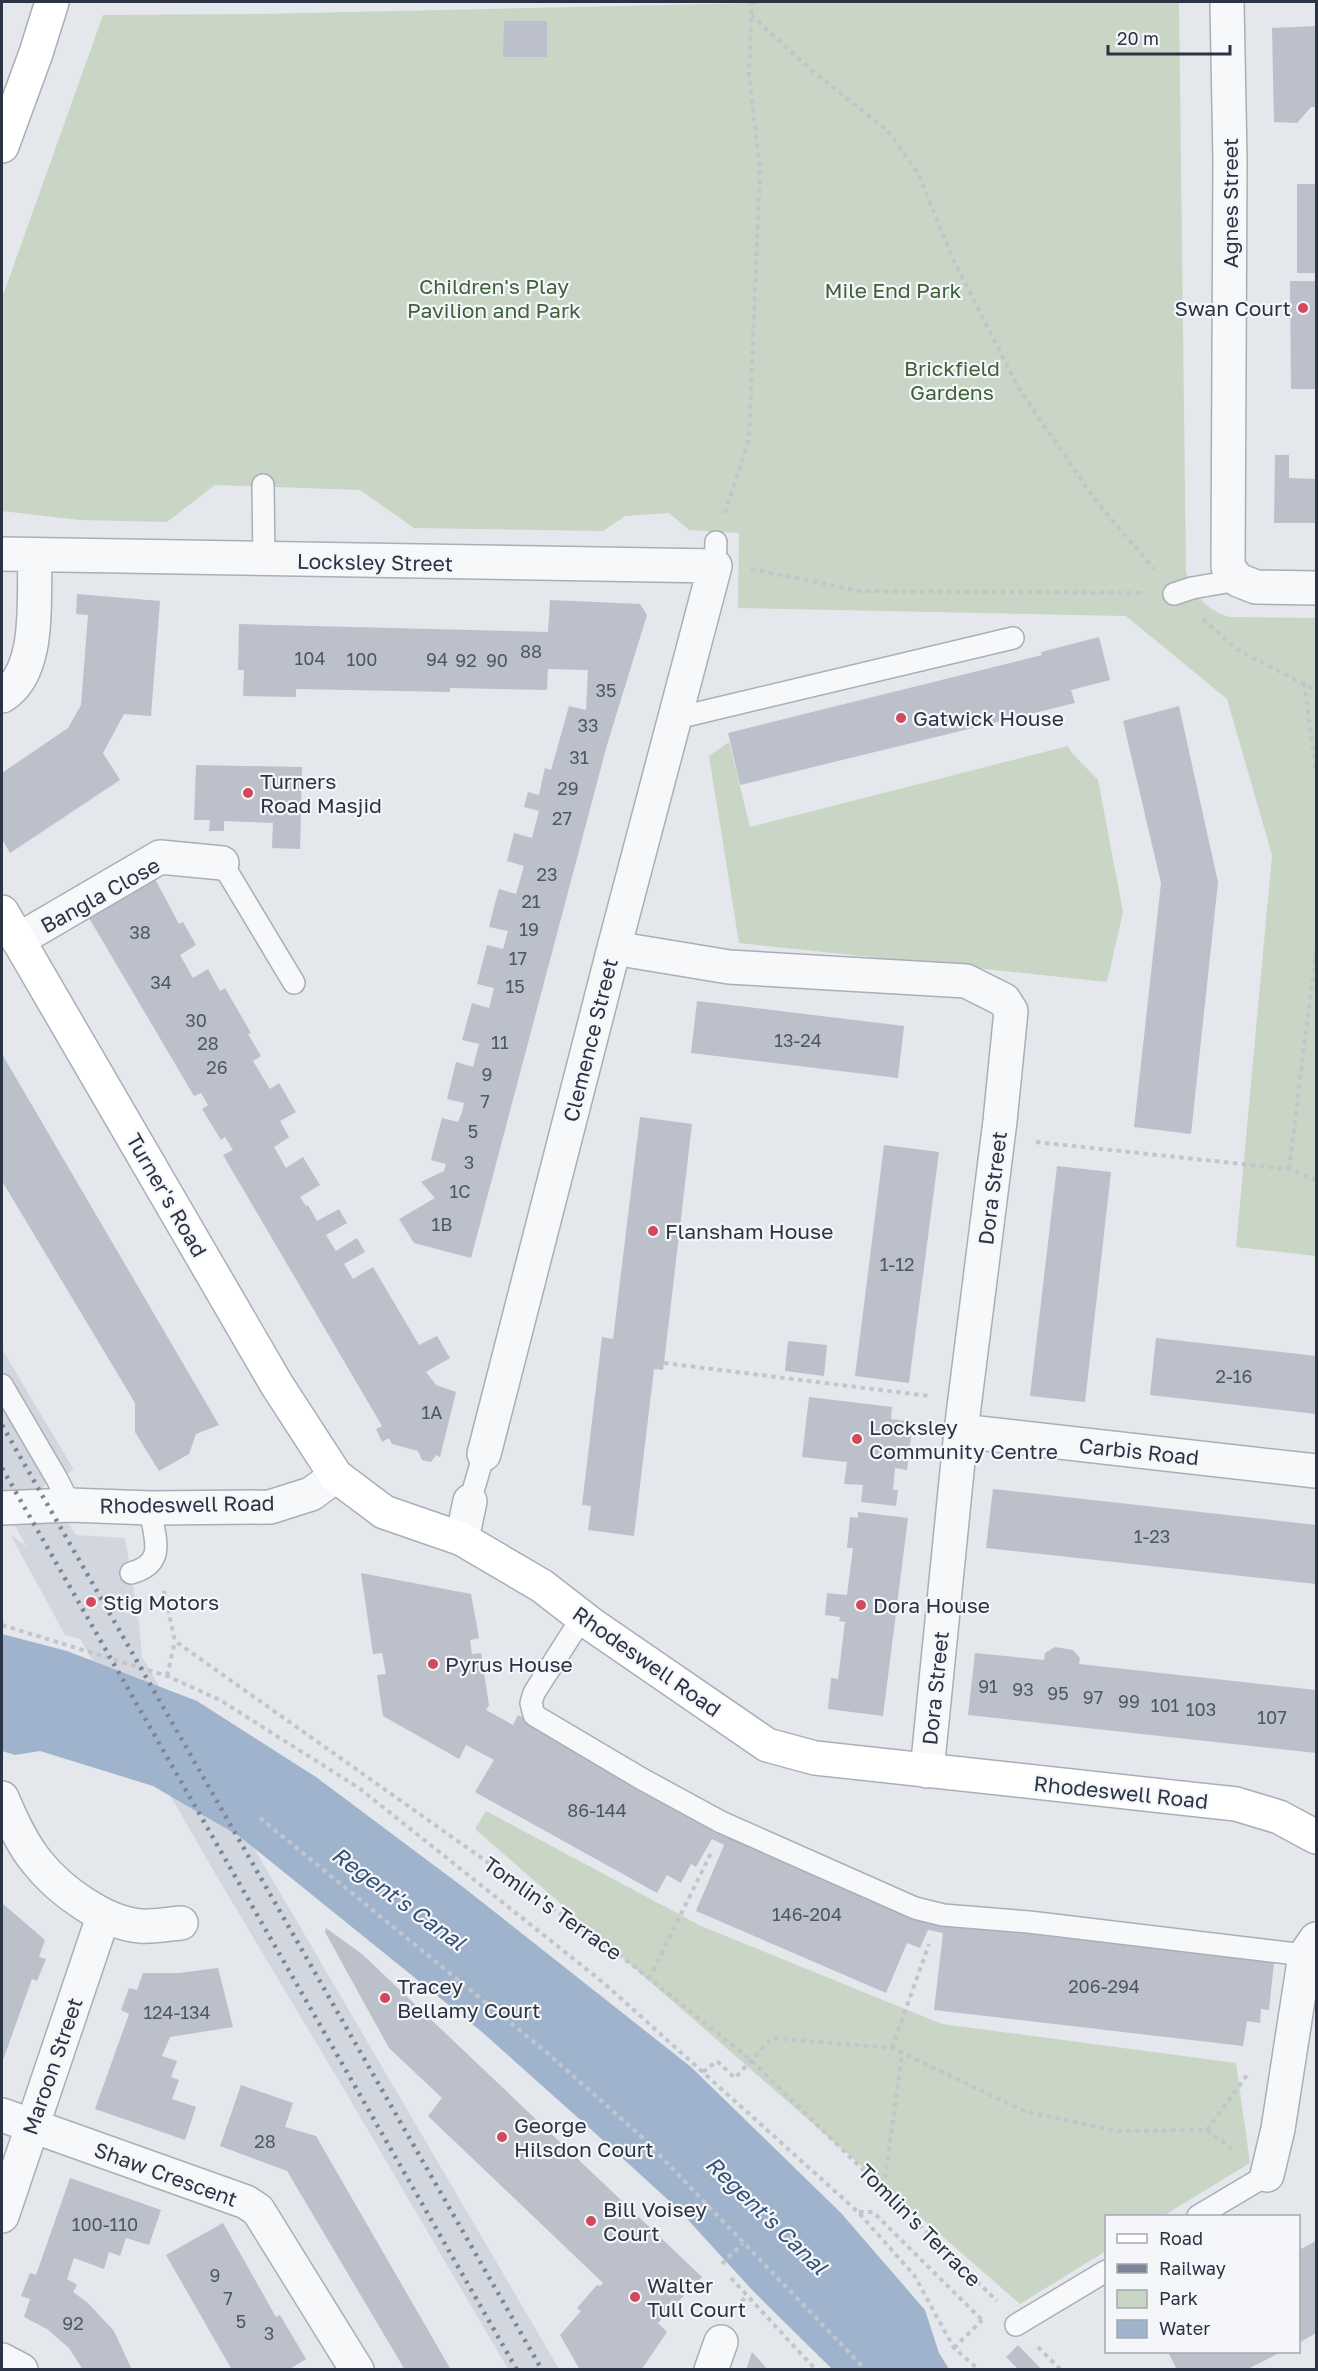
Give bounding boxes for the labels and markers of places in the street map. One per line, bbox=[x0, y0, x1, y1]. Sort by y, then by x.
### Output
place label: Swan Court bbox=[1175, 295, 1291, 321]
marker: Swan Court bbox=[1296, 301, 1310, 315]
place label: Gatwick House bbox=[913, 705, 1064, 731]
marker: Gatwick House bbox=[894, 711, 908, 725]
place label: Turners Road Masjid bbox=[260, 768, 382, 818]
marker: Turners Road Masjid bbox=[241, 786, 255, 800]
place label: Flansham House bbox=[665, 1218, 833, 1244]
marker: Flansham House bbox=[646, 1224, 660, 1238]
place label: Locksley Community Centre bbox=[869, 1414, 1058, 1464]
marker: Locksley Community Centre bbox=[850, 1432, 864, 1446]
place label: Stig Motors bbox=[103, 1589, 219, 1615]
place label: Dora House bbox=[873, 1592, 990, 1618]
marker: Stig Motors bbox=[84, 1595, 98, 1609]
marker: Dora House bbox=[854, 1598, 868, 1612]
place label: Pyrus House bbox=[445, 1651, 573, 1677]
marker: Pyrus House bbox=[426, 1657, 440, 1671]
place label: Tracey Bellamy Court bbox=[397, 1973, 540, 2023]
marker: Tracey Bellamy Court bbox=[378, 1991, 392, 2005]
place label: George Hilsdon Court bbox=[514, 2112, 654, 2162]
marker: George Hilsdon Court bbox=[495, 2130, 509, 2144]
place label: Bill Voisey Court bbox=[603, 2196, 707, 2246]
marker: Bill Voisey Court bbox=[584, 2214, 598, 2228]
place label: Walter Tull Court bbox=[647, 2272, 746, 2322]
marker: Walter Tull Court bbox=[628, 2290, 642, 2304]

